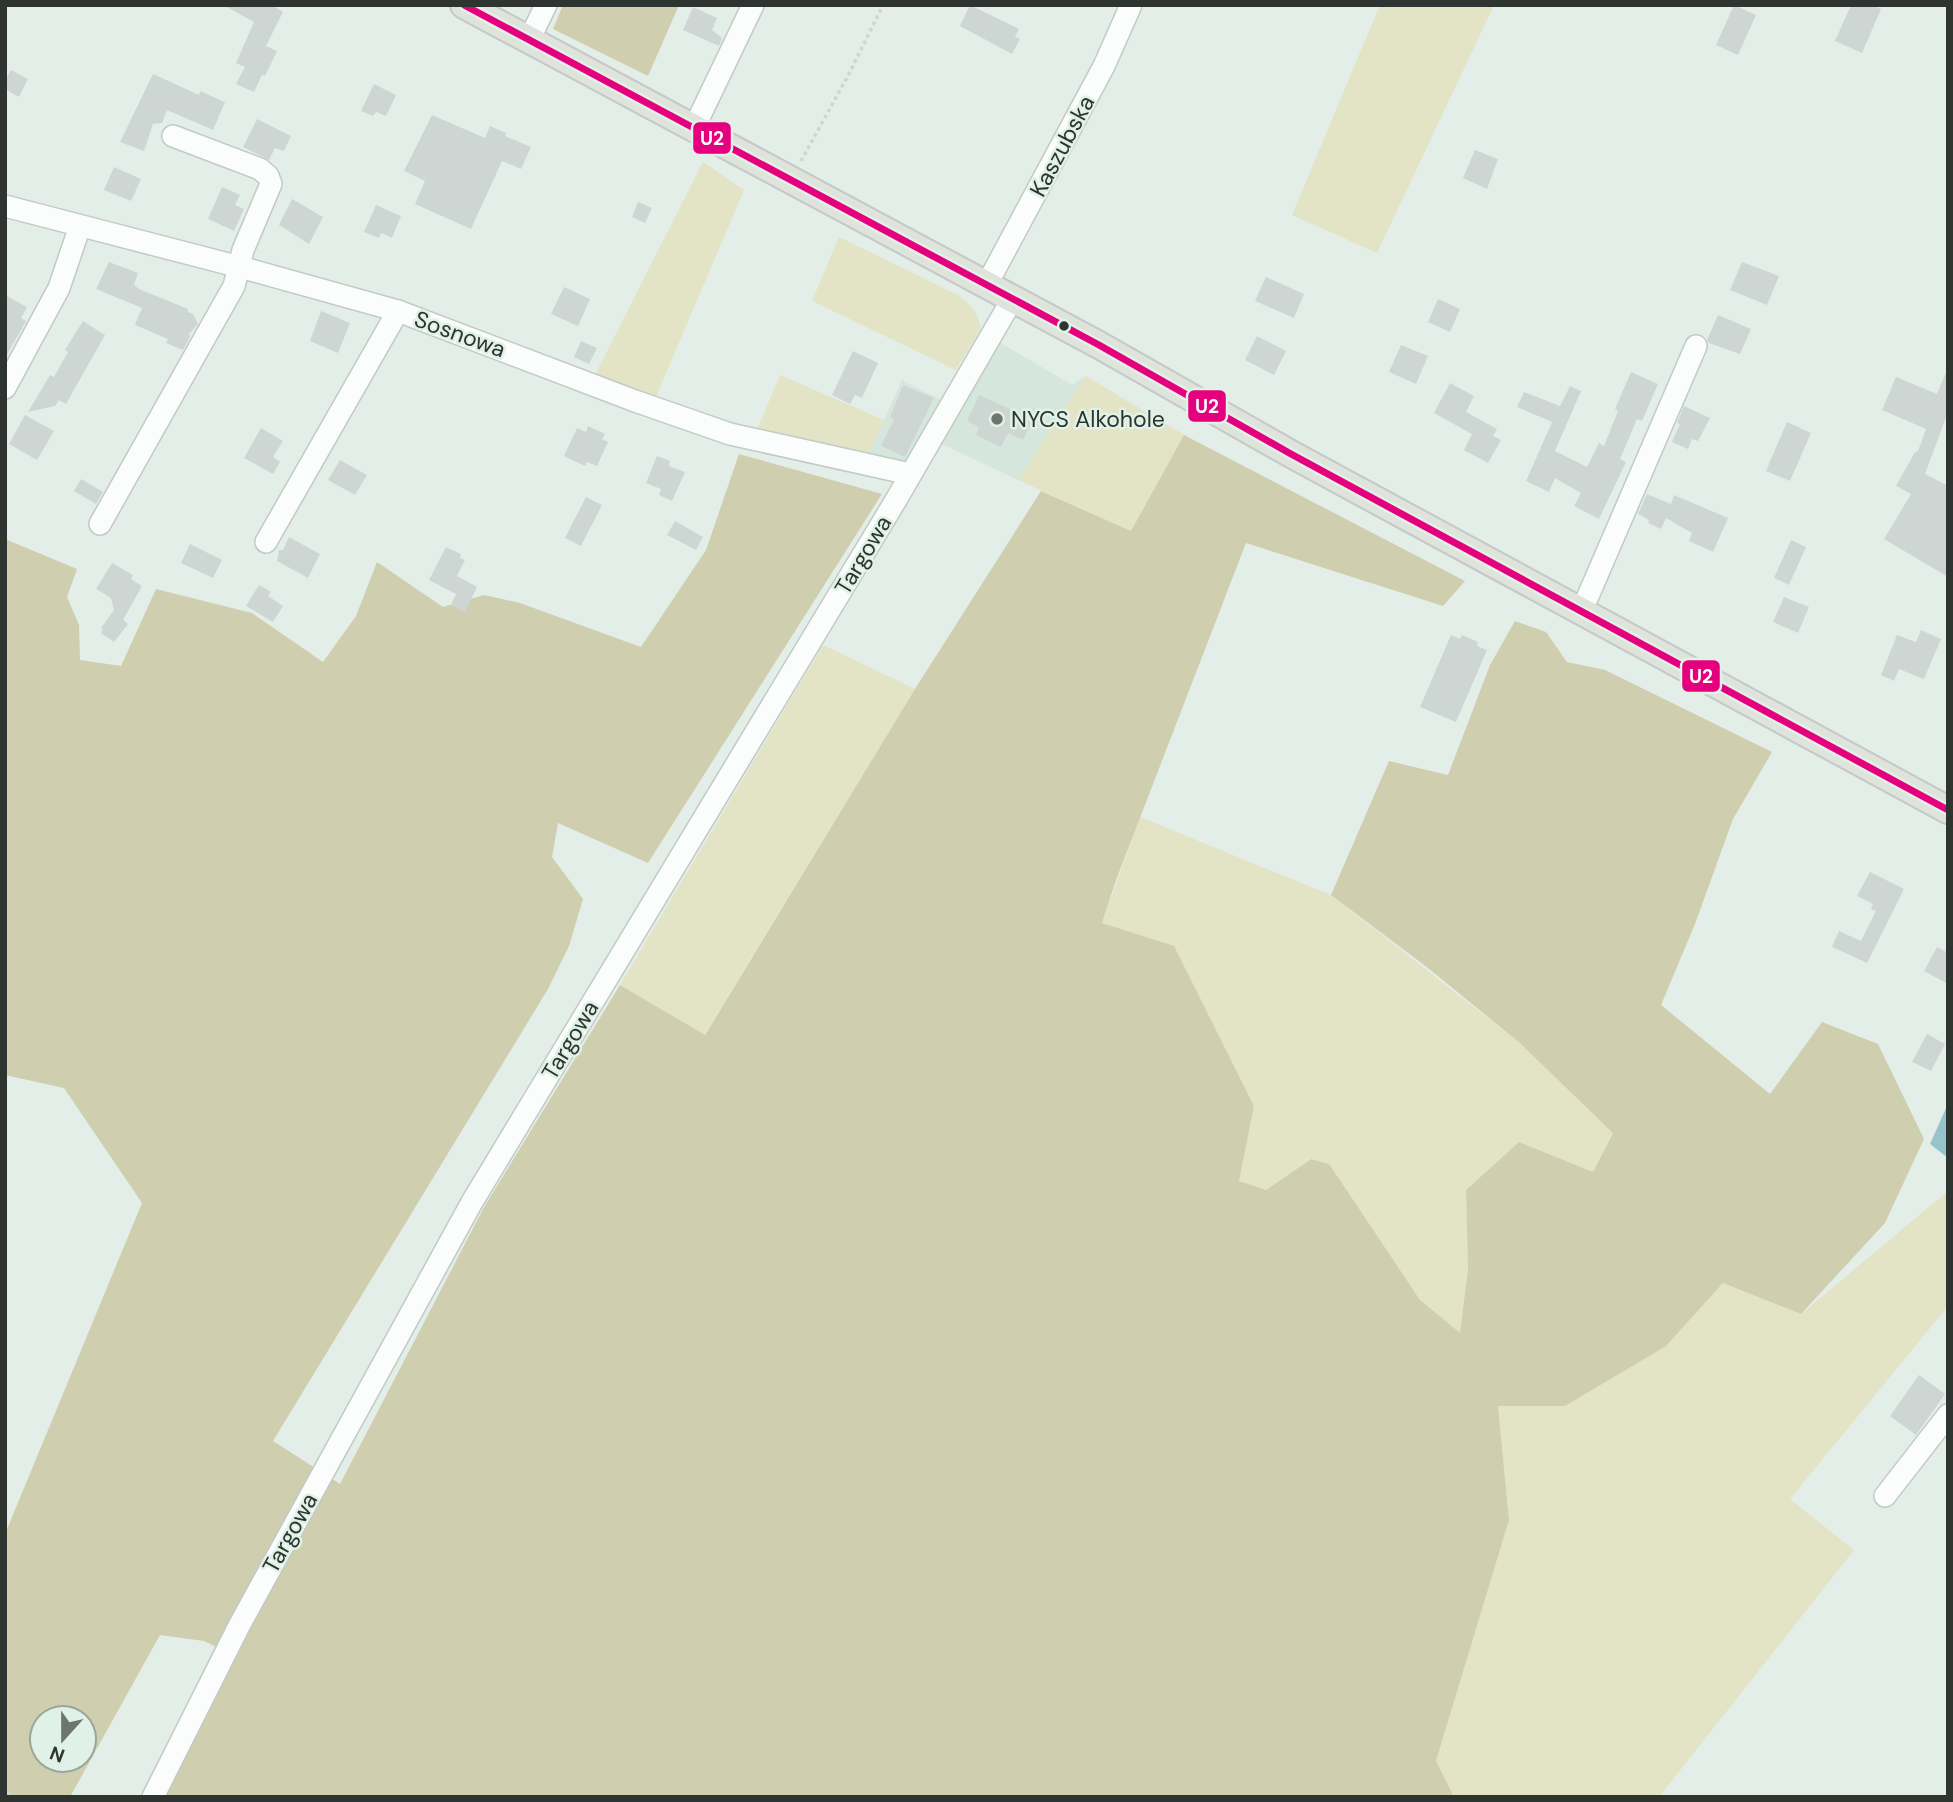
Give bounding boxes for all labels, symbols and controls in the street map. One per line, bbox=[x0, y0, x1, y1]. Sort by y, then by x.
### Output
street label: Kaszubska bbox=[1023, 90, 1101, 202]
line badge: U2 bbox=[692, 121, 732, 155]
text: U2 bbox=[700, 126, 724, 151]
street label: Sosnowa bbox=[410, 304, 510, 364]
unlabelled marker bbox=[1057, 319, 1071, 333]
line badge: U2 bbox=[1187, 389, 1227, 423]
text: U2 bbox=[1195, 394, 1219, 419]
place label: NYCS Alkohole bbox=[1011, 404, 1165, 434]
marker: NYCS Alkohole bbox=[989, 411, 1005, 427]
street label: Targowa bbox=[828, 510, 898, 600]
line badge: U2 bbox=[1681, 659, 1721, 693]
text: U2 bbox=[1689, 664, 1713, 689]
street label: Targowa bbox=[535, 995, 605, 1085]
street label: Targowa bbox=[256, 1488, 324, 1578]
north arrow bbox=[28, 1704, 98, 1774]
text: N bbox=[46, 1740, 68, 1769]

